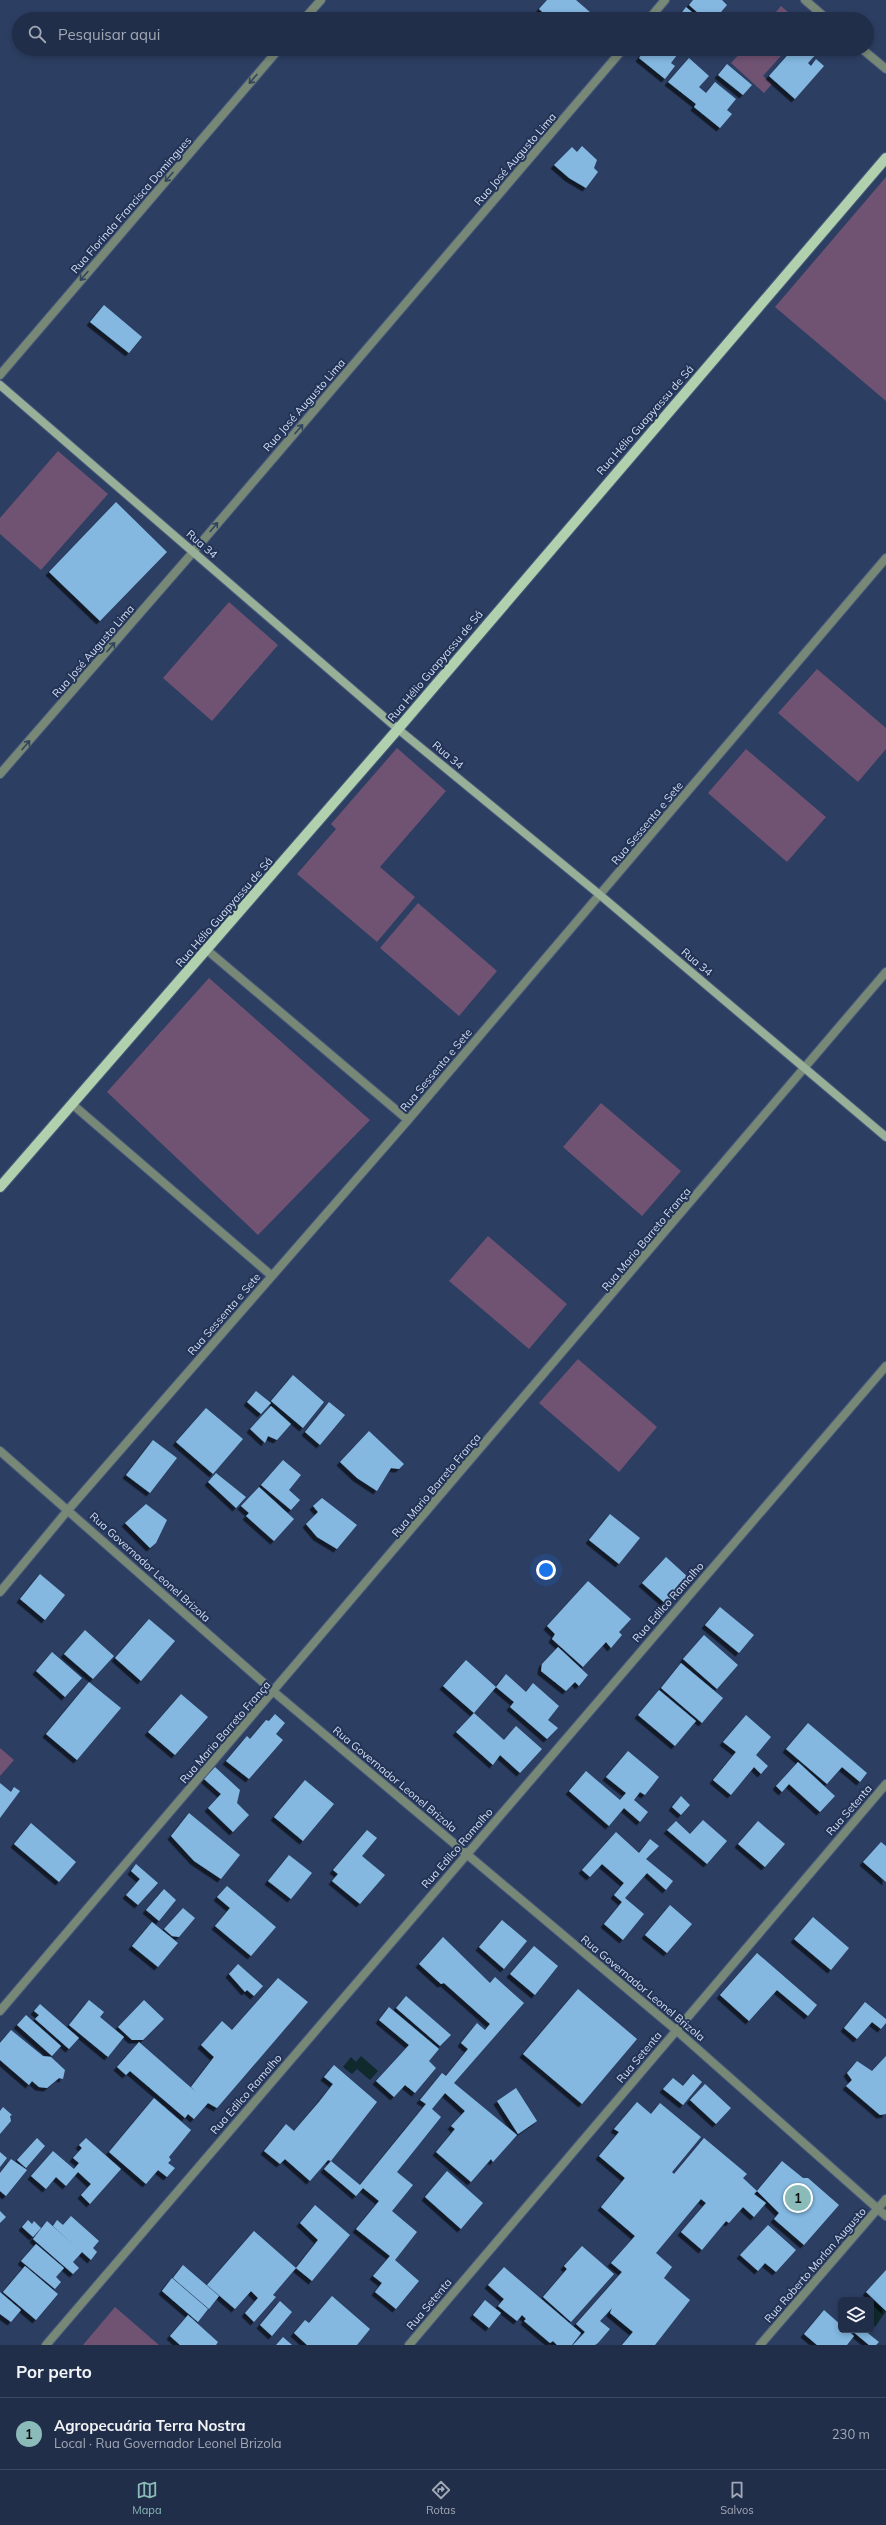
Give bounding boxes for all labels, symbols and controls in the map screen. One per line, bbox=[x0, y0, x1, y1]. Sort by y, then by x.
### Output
search box bbox=[12, 12, 874, 56]
icon: search bbox=[26, 23, 48, 45]
text: Pesquisar aqui bbox=[58, 25, 160, 44]
one-way arrow bbox=[249, 73, 258, 84]
street label: Rua José Augusto Lima bbox=[471, 110, 559, 208]
street label: Rua Florinda Francisca Domingues bbox=[68, 134, 194, 276]
one-way arrow bbox=[164, 172, 173, 183]
one-way arrow bbox=[80, 271, 89, 281]
street label: Rua José Augusto Lima bbox=[260, 356, 348, 454]
street label: Rua Hélio Guapyassu de Sá bbox=[593, 362, 697, 478]
one-way arrow bbox=[294, 423, 303, 434]
one-way arrow bbox=[210, 522, 219, 533]
street label: Rua 34 bbox=[184, 527, 221, 562]
street label: Rua José Augusto Lima bbox=[49, 602, 137, 700]
street label: Rua Hélio Guapyassu de Sá bbox=[384, 607, 486, 725]
one-way arrow bbox=[106, 642, 115, 652]
street label: Rua 34 bbox=[429, 738, 467, 772]
one-way arrow bbox=[21, 740, 30, 750]
street label: Rua Sessenta e Sete bbox=[608, 779, 686, 867]
street label: Rua Hélio Guapyassu de Sá bbox=[172, 854, 276, 970]
street label: Rua 34 bbox=[678, 945, 716, 979]
street label: Rua Sessenta e Sete bbox=[397, 1026, 475, 1114]
street label: Rua Mario Barreto França bbox=[598, 1184, 694, 1294]
street label: Rua Sessenta e Sete bbox=[184, 1270, 264, 1358]
street label: Rua Mario Barreto França bbox=[388, 1430, 484, 1540]
street label: Rua Governador Leonel Brizola bbox=[87, 1509, 213, 1625]
street label: Rua Edilco Ramalho bbox=[629, 1559, 707, 1645]
your location bbox=[536, 1560, 556, 1580]
street label: Rua Mario Barreto França bbox=[177, 1678, 273, 1786]
street label: Rua Governador Leonel Brizola bbox=[330, 1723, 460, 1835]
street label: Rua Setenta bbox=[823, 1782, 875, 1838]
street label: Rua Edilco Ramalho bbox=[418, 1805, 496, 1891]
street label: Rua Governador Leonel Brizola bbox=[578, 1932, 708, 2044]
street label: Rua Setenta bbox=[613, 2028, 665, 2086]
street label: Rua Edilco Ramalho bbox=[207, 2051, 285, 2137]
pin: 1 bbox=[785, 2183, 811, 2213]
street label: Rua Roberto Morlan Augusto bbox=[761, 2205, 869, 2325]
street label: Rua Setenta bbox=[403, 2275, 455, 2333]
map controls bbox=[838, 2297, 874, 2333]
button: layers bbox=[838, 2297, 874, 2333]
text: Por perto bbox=[16, 2361, 92, 2382]
text: Agropecuária Terra Nostra bbox=[54, 2416, 246, 2435]
text: 1 bbox=[25, 2426, 33, 2442]
text: 230 m bbox=[832, 2426, 870, 2442]
text: Local · Rua Governador Leonel Brizola bbox=[54, 2435, 282, 2451]
tab: Mapa bbox=[132, 2479, 162, 2517]
tab: Rotas bbox=[426, 2479, 456, 2517]
tab: Salvos bbox=[720, 2479, 754, 2517]

